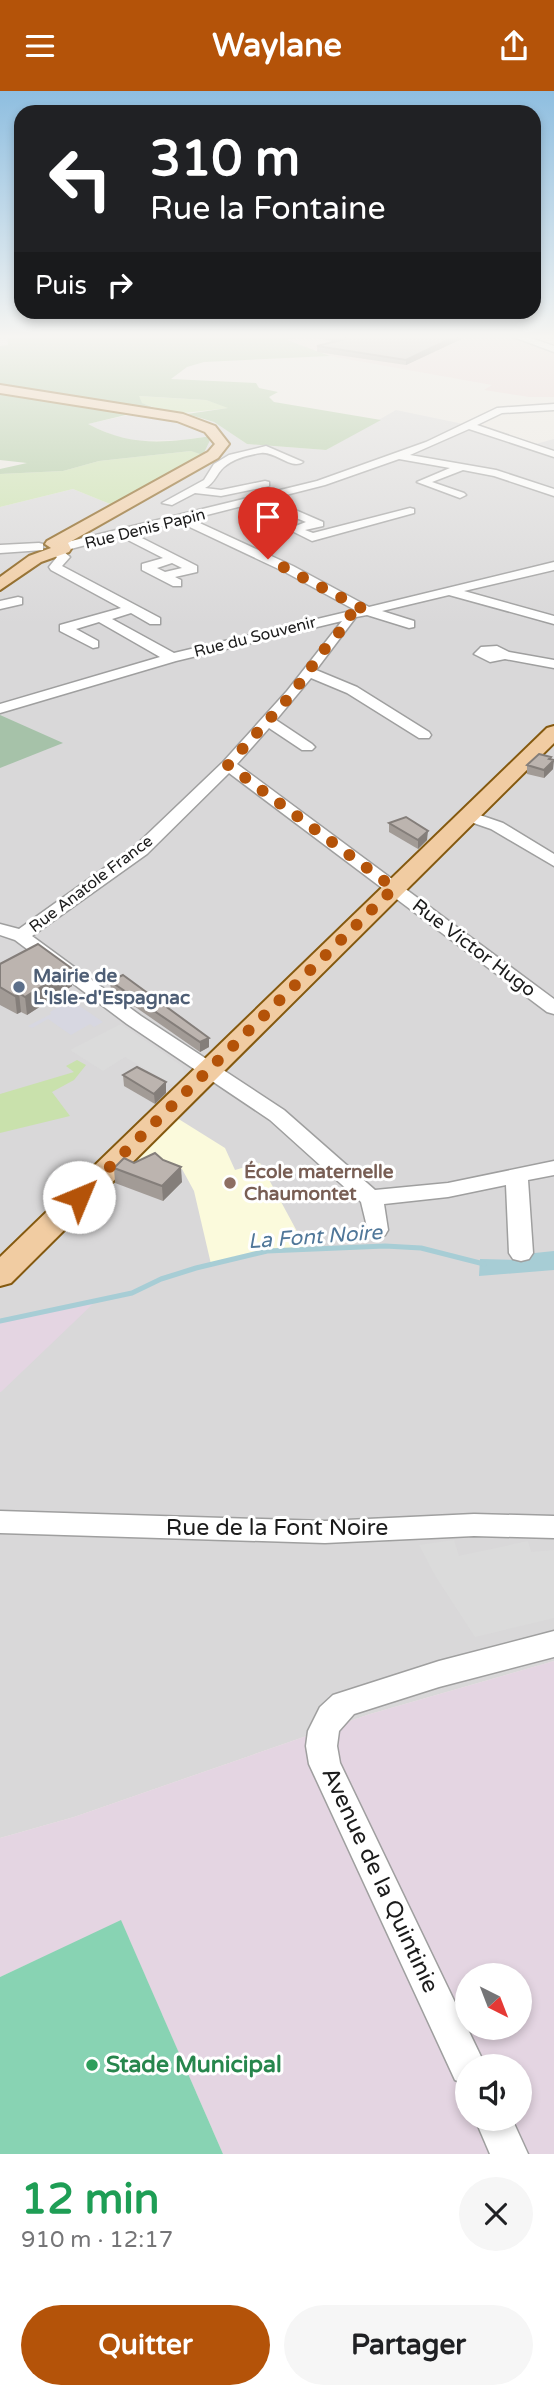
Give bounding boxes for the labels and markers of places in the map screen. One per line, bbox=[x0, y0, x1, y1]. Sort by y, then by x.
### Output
pin bbox=[238, 487, 298, 559]
place label: Mairie de L'Isle-d'Espagnac bbox=[33, 965, 190, 1010]
marker: Mairie de L'Isle-d'Espagnac bbox=[11, 979, 27, 995]
place label: École maternelle Chaumontet bbox=[244, 1160, 394, 1205]
marker: École maternelle Chaumontet bbox=[222, 1175, 238, 1191]
place label: Stade Municipal bbox=[106, 2051, 282, 2079]
marker: Stade Municipal bbox=[84, 2057, 100, 2073]

